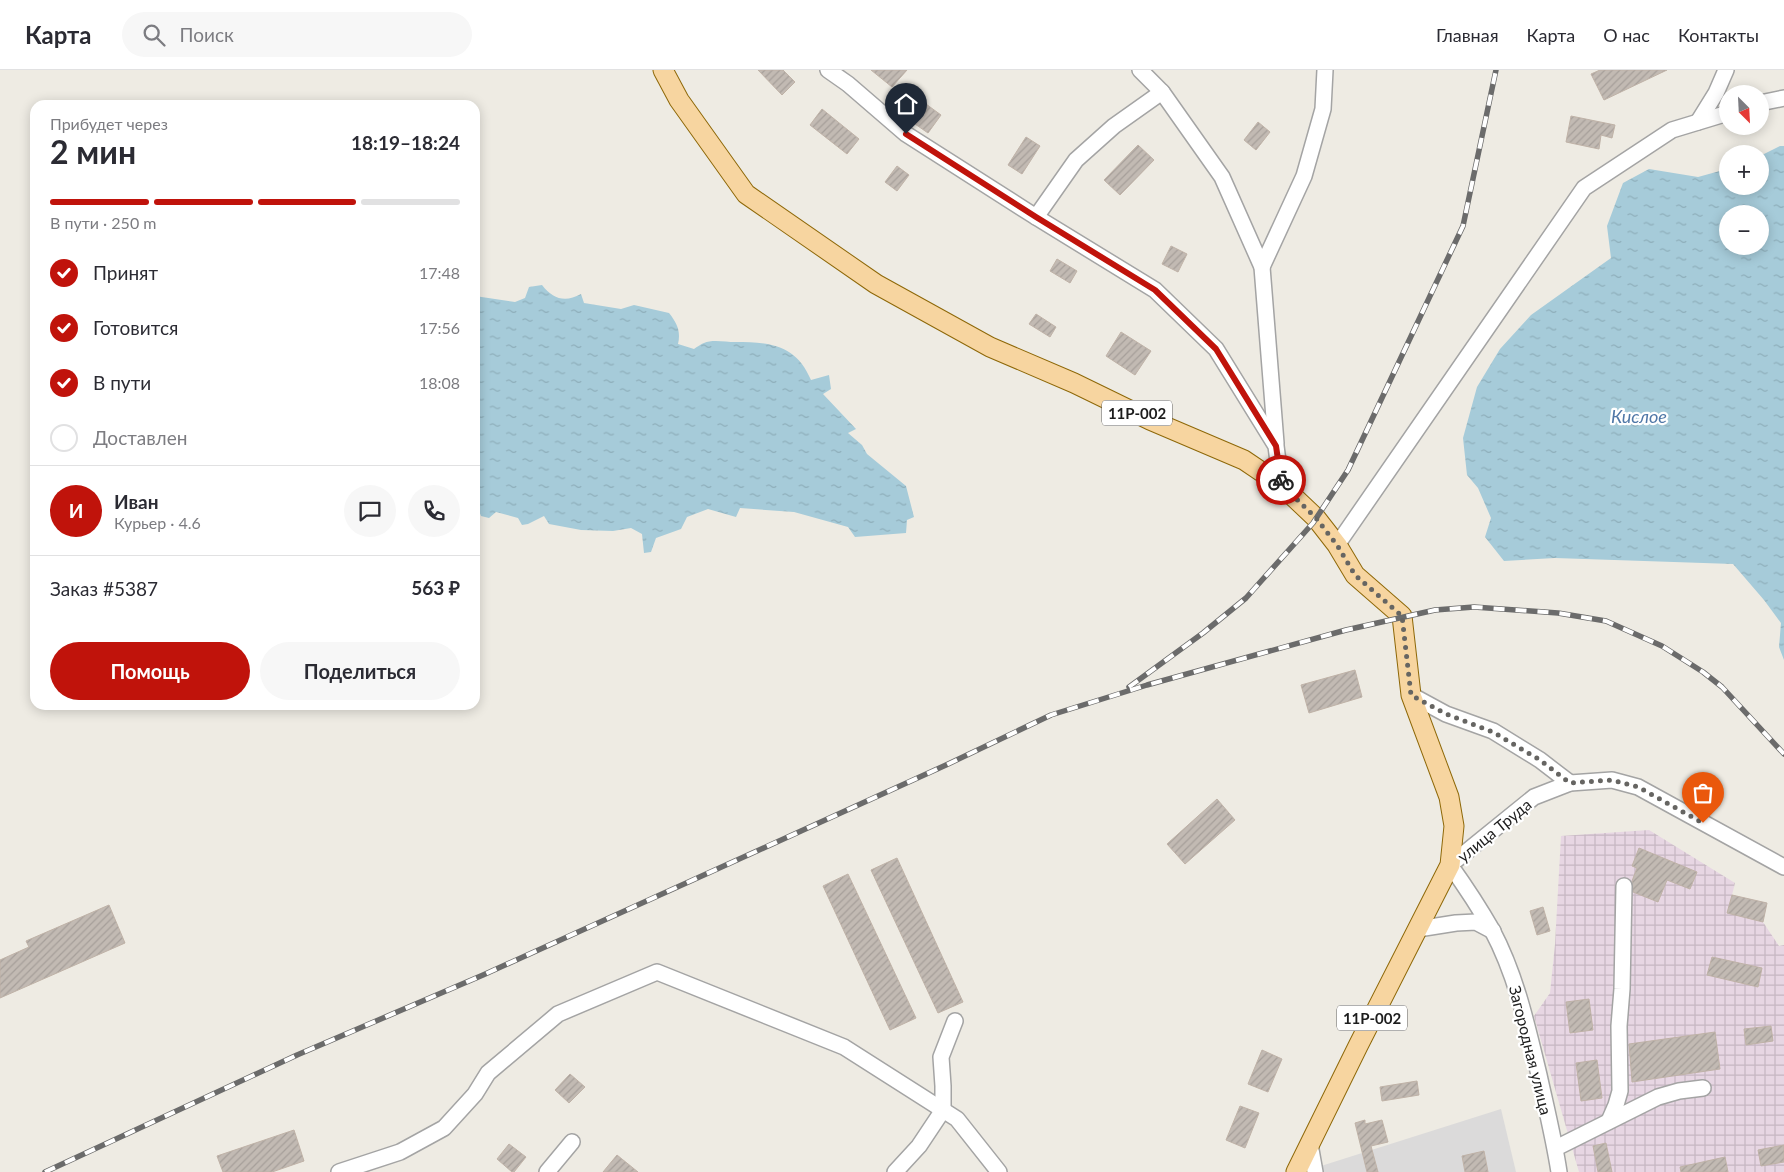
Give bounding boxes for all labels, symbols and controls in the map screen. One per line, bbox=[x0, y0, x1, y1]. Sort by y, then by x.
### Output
search box bbox=[122, 12, 472, 57]
text: Карта bbox=[25, 20, 92, 49]
icon: search bbox=[140, 21, 168, 49]
text: Поиск bbox=[180, 23, 234, 46]
text: Главная bbox=[1436, 24, 1499, 46]
text: Карта bbox=[1527, 24, 1575, 46]
text: О нас bbox=[1603, 24, 1650, 46]
text: Контакты bbox=[1678, 24, 1759, 46]
pin bbox=[885, 83, 927, 134]
north arrow bbox=[1719, 85, 1769, 135]
map controls bbox=[1719, 85, 1769, 255]
icon: home bbox=[892, 90, 920, 118]
text: Прибудет через bbox=[50, 114, 168, 133]
text: 18:19–18:24 bbox=[351, 131, 460, 154]
text: 2 мин bbox=[50, 132, 136, 171]
button: + bbox=[1719, 145, 1769, 195]
button: − bbox=[1719, 205, 1769, 255]
text: В пути · 250 m bbox=[50, 213, 156, 232]
icon: check bbox=[50, 259, 78, 287]
text: Принят bbox=[93, 261, 158, 284]
text: 17:48 bbox=[419, 263, 460, 282]
icon: check bbox=[50, 314, 78, 342]
text: Готовится bbox=[93, 316, 178, 339]
text: 17:56 bbox=[419, 318, 460, 337]
icon: check bbox=[50, 369, 78, 397]
text: В пути bbox=[93, 371, 151, 394]
text: 18:08 bbox=[419, 373, 460, 392]
road number: 11Р-002 bbox=[1102, 400, 1172, 426]
water label: Кислое bbox=[1611, 405, 1667, 427]
text: Доставлен bbox=[93, 426, 187, 449]
courier bbox=[1256, 455, 1306, 505]
icon: bike bbox=[1267, 466, 1295, 494]
button: chat bbox=[344, 485, 396, 537]
button: phone bbox=[408, 485, 460, 537]
text: Иван bbox=[114, 490, 159, 513]
text: И bbox=[69, 499, 83, 522]
text: Курьер · 4.6 bbox=[114, 513, 201, 532]
text: 563 ₽ bbox=[411, 576, 460, 599]
text: Заказ #5387 bbox=[50, 577, 158, 600]
button: Помощь bbox=[50, 642, 250, 700]
button: Поделиться bbox=[260, 642, 460, 700]
pin bbox=[1682, 772, 1724, 823]
icon: bag bbox=[1689, 779, 1717, 807]
street label: улица Труда bbox=[1453, 794, 1535, 866]
street label: Загородная улица bbox=[1506, 983, 1556, 1117]
road number: 11Р-002 bbox=[1337, 1006, 1407, 1030]

